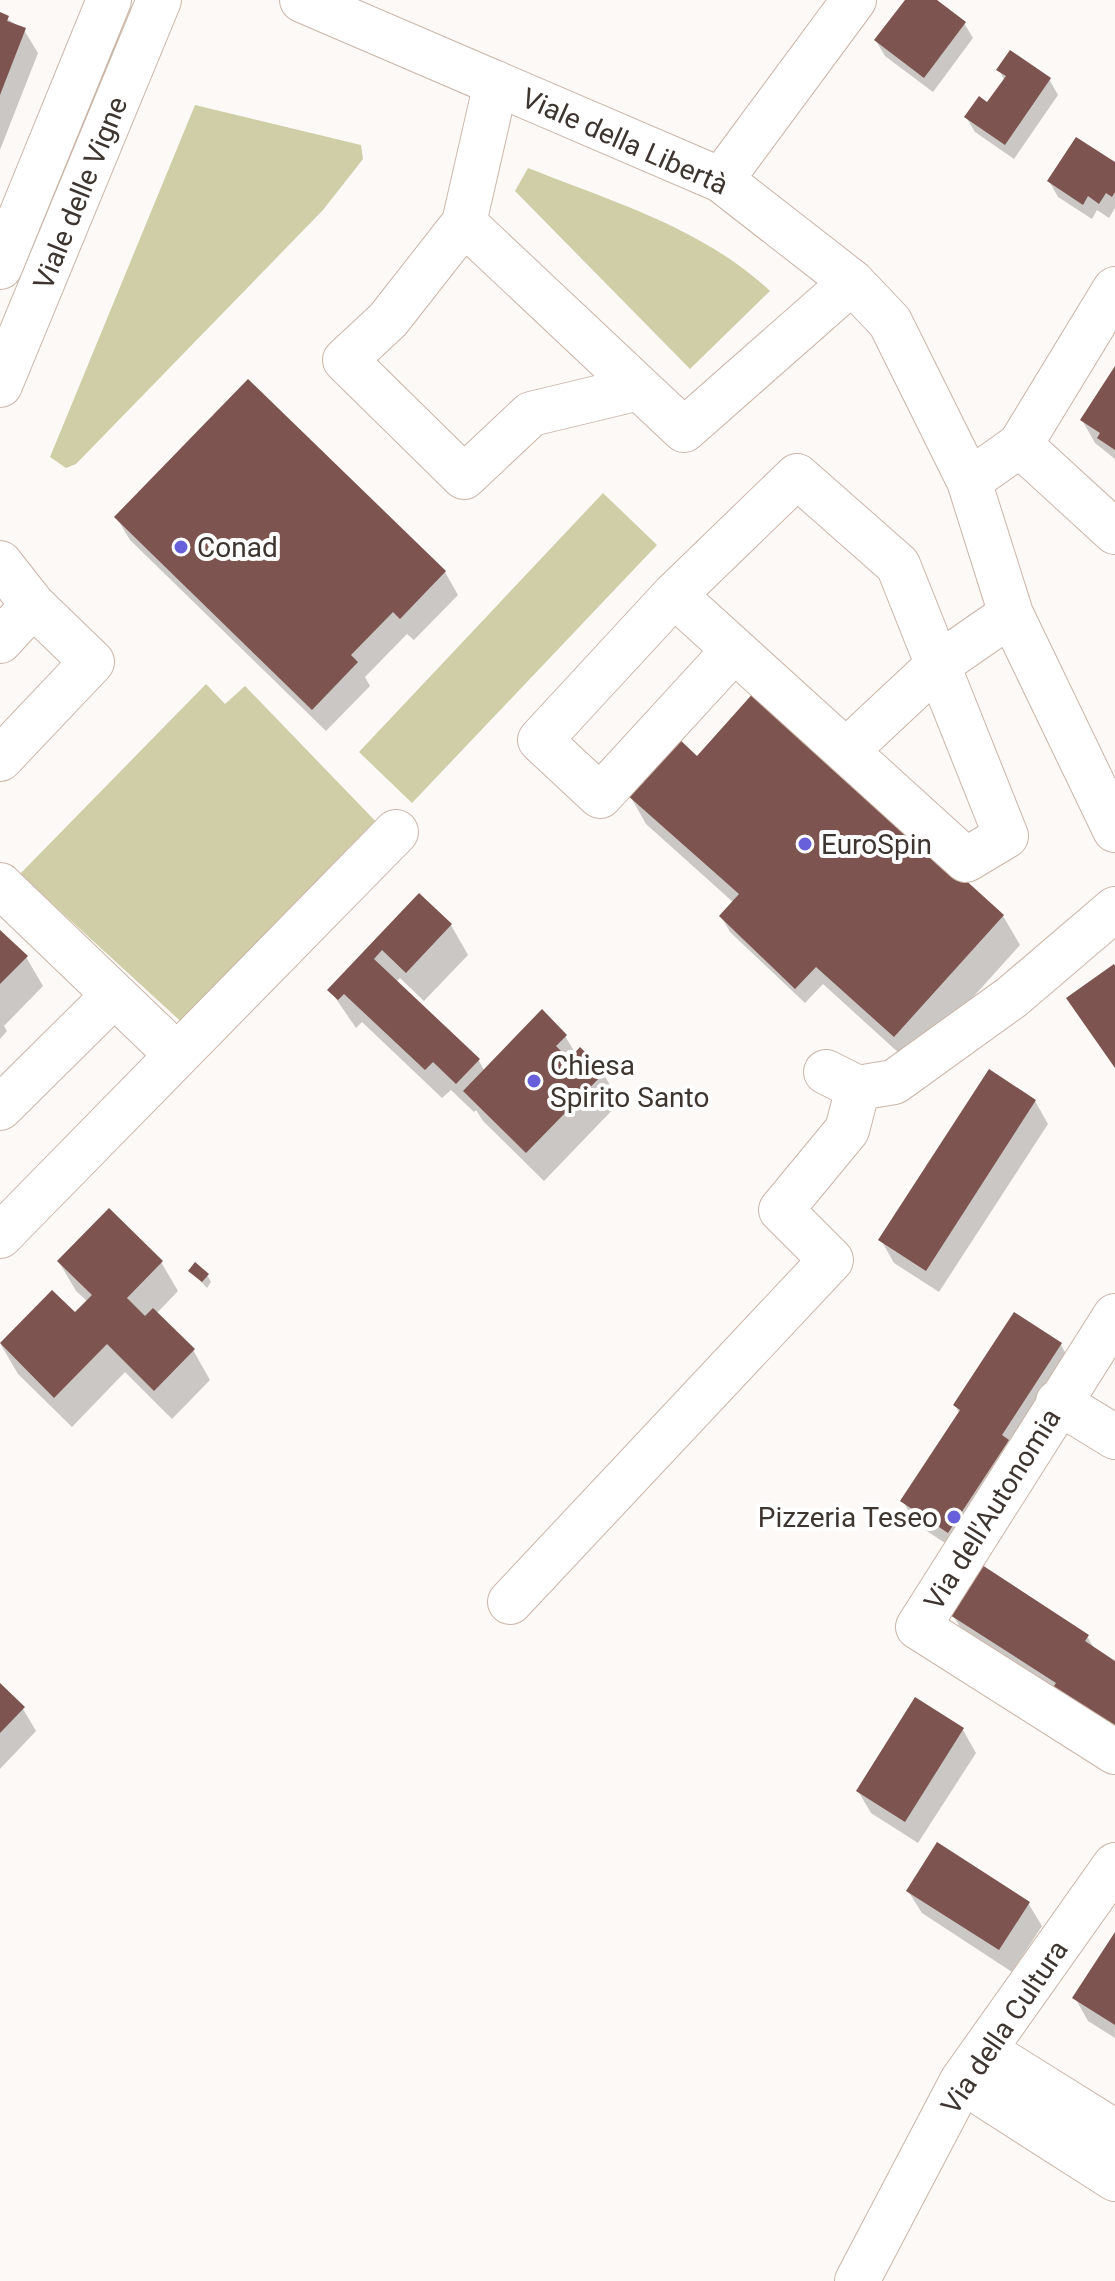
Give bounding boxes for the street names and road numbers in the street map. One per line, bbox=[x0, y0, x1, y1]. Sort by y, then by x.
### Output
street label: Viale della Libertà bbox=[517, 81, 733, 202]
street label: Viale delle Vigne bbox=[27, 92, 134, 294]
street label: Via dell'Autonomia bbox=[917, 1403, 1068, 1616]
street label: Via della Cultura bbox=[934, 1934, 1075, 2120]

